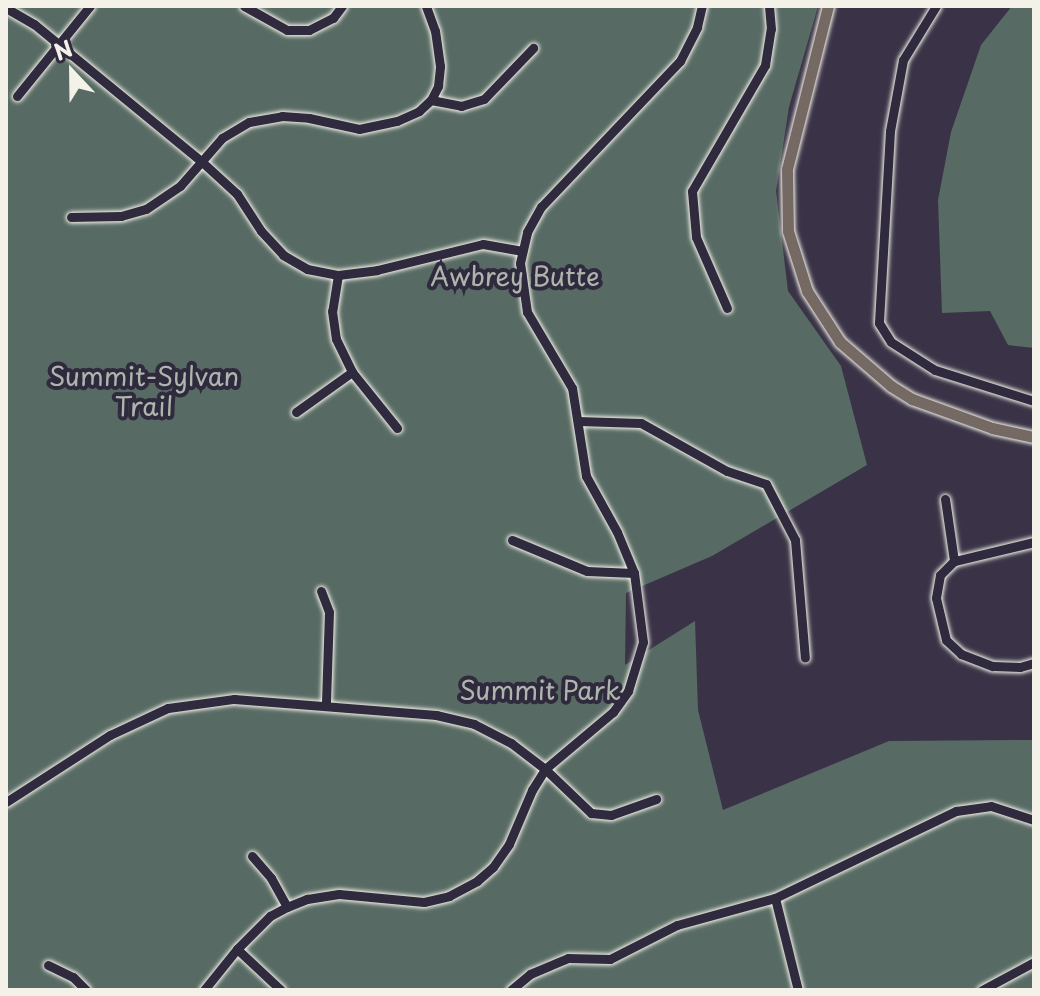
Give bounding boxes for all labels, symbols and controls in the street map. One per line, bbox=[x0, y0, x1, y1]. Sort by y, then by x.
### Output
text: N bbox=[49, 31, 77, 68]
north arrow bbox=[32, 32, 112, 112]
park label: Awbrey Butte bbox=[429, 260, 601, 292]
park label: Summit-Sylvan Trail bbox=[49, 360, 239, 422]
park label: Summit Park bbox=[458, 674, 622, 706]

